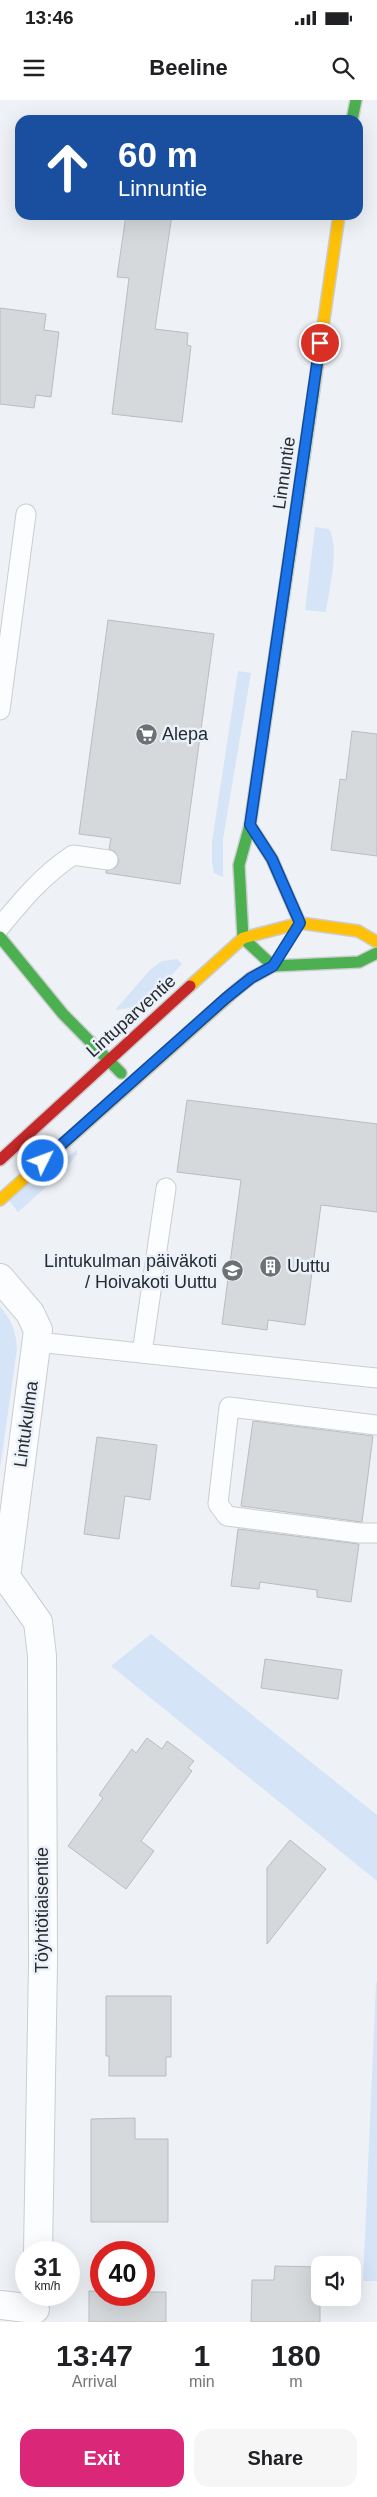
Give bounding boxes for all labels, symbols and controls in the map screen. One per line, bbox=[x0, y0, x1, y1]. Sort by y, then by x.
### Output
text: 13:46 bbox=[25, 7, 74, 28]
icon: menu bbox=[20, 54, 48, 82]
icon: search bbox=[329, 54, 357, 82]
text: Beeline bbox=[149, 55, 228, 80]
icon: ahead bbox=[35, 135, 100, 200]
text: 60 m bbox=[118, 135, 198, 174]
text: Linnuntie bbox=[118, 176, 207, 201]
pin bbox=[299, 322, 341, 364]
icon: arrive bbox=[306, 329, 334, 357]
street label: Linnuntie bbox=[269, 435, 299, 511]
supermarket icon: Alepa bbox=[134, 722, 158, 746]
place label: Alepa bbox=[162, 724, 209, 744]
street label: Lintuparventie bbox=[82, 971, 180, 1061]
position arrow bbox=[16, 1134, 68, 1186]
place label: Lintukulman päiväkoti / Hoivakoti Uuttu bbox=[44, 1251, 217, 1292]
building icon: Uuttu bbox=[259, 1254, 283, 1278]
place label: Uuttu bbox=[287, 1256, 330, 1276]
school or university icon: Lintukulman päiväkoti / Hoivakoti Uuttu bbox=[221, 1259, 245, 1283]
street label: Lintukulma bbox=[10, 1379, 42, 1468]
street label: Töyhtötiaisentie bbox=[32, 1847, 52, 1973]
speed limit sign: 40 bbox=[90, 2241, 155, 2306]
text: 31 bbox=[34, 2253, 61, 2281]
map controls bbox=[311, 2256, 361, 2306]
button: sound bbox=[311, 2256, 361, 2306]
text: km/h bbox=[34, 2279, 61, 2293]
text: 13:47 bbox=[56, 2339, 133, 2372]
text: 1 bbox=[193, 2339, 210, 2372]
text: 180 bbox=[271, 2339, 321, 2372]
text: Arrival bbox=[72, 2373, 117, 2390]
text: min bbox=[189, 2373, 215, 2390]
text: m bbox=[289, 2373, 302, 2390]
button: Exit bbox=[20, 2429, 184, 2487]
button: Share bbox=[194, 2429, 357, 2487]

